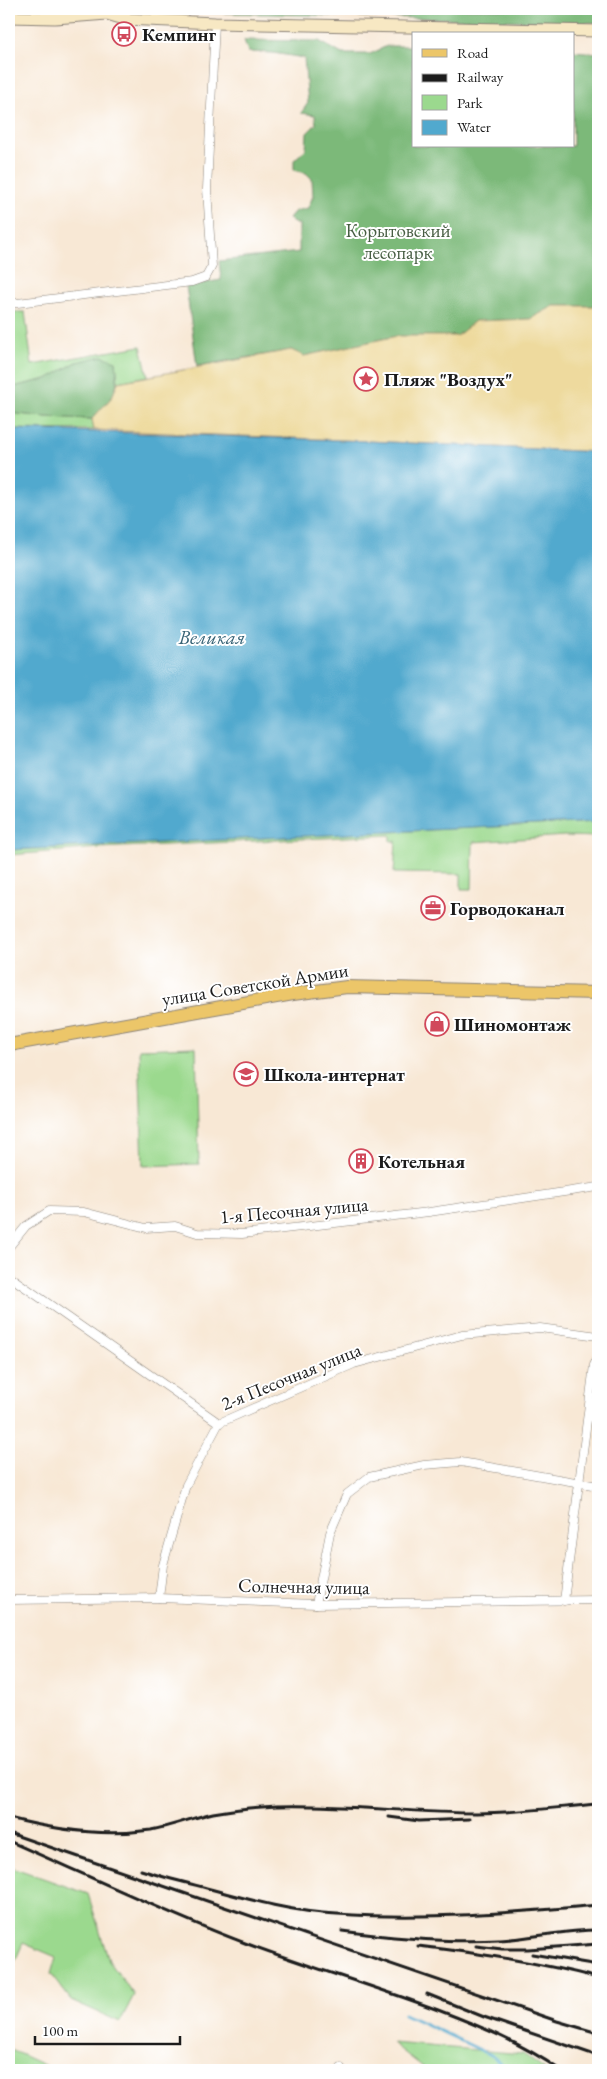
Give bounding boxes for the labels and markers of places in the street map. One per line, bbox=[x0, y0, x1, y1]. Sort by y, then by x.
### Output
bus stop icon: Кемпинг bbox=[111, 21, 137, 47]
place label: Кемпинг bbox=[142, 22, 217, 47]
place icon: Пляж "Воздух" bbox=[353, 366, 379, 392]
place label: Пляж "Воздух" bbox=[384, 367, 513, 392]
office icon: Горводоканал bbox=[420, 895, 446, 921]
place label: Горводоканал bbox=[450, 896, 565, 921]
shop icon: Шиномонтаж bbox=[424, 1011, 450, 1037]
place label: Шиномонтаж bbox=[454, 1012, 572, 1037]
school or university icon: Школа-интернат bbox=[233, 1061, 259, 1087]
place label: Школа-интернат bbox=[264, 1062, 405, 1087]
building icon: Котельная bbox=[348, 1148, 374, 1174]
place label: Котельная bbox=[378, 1149, 465, 1174]

